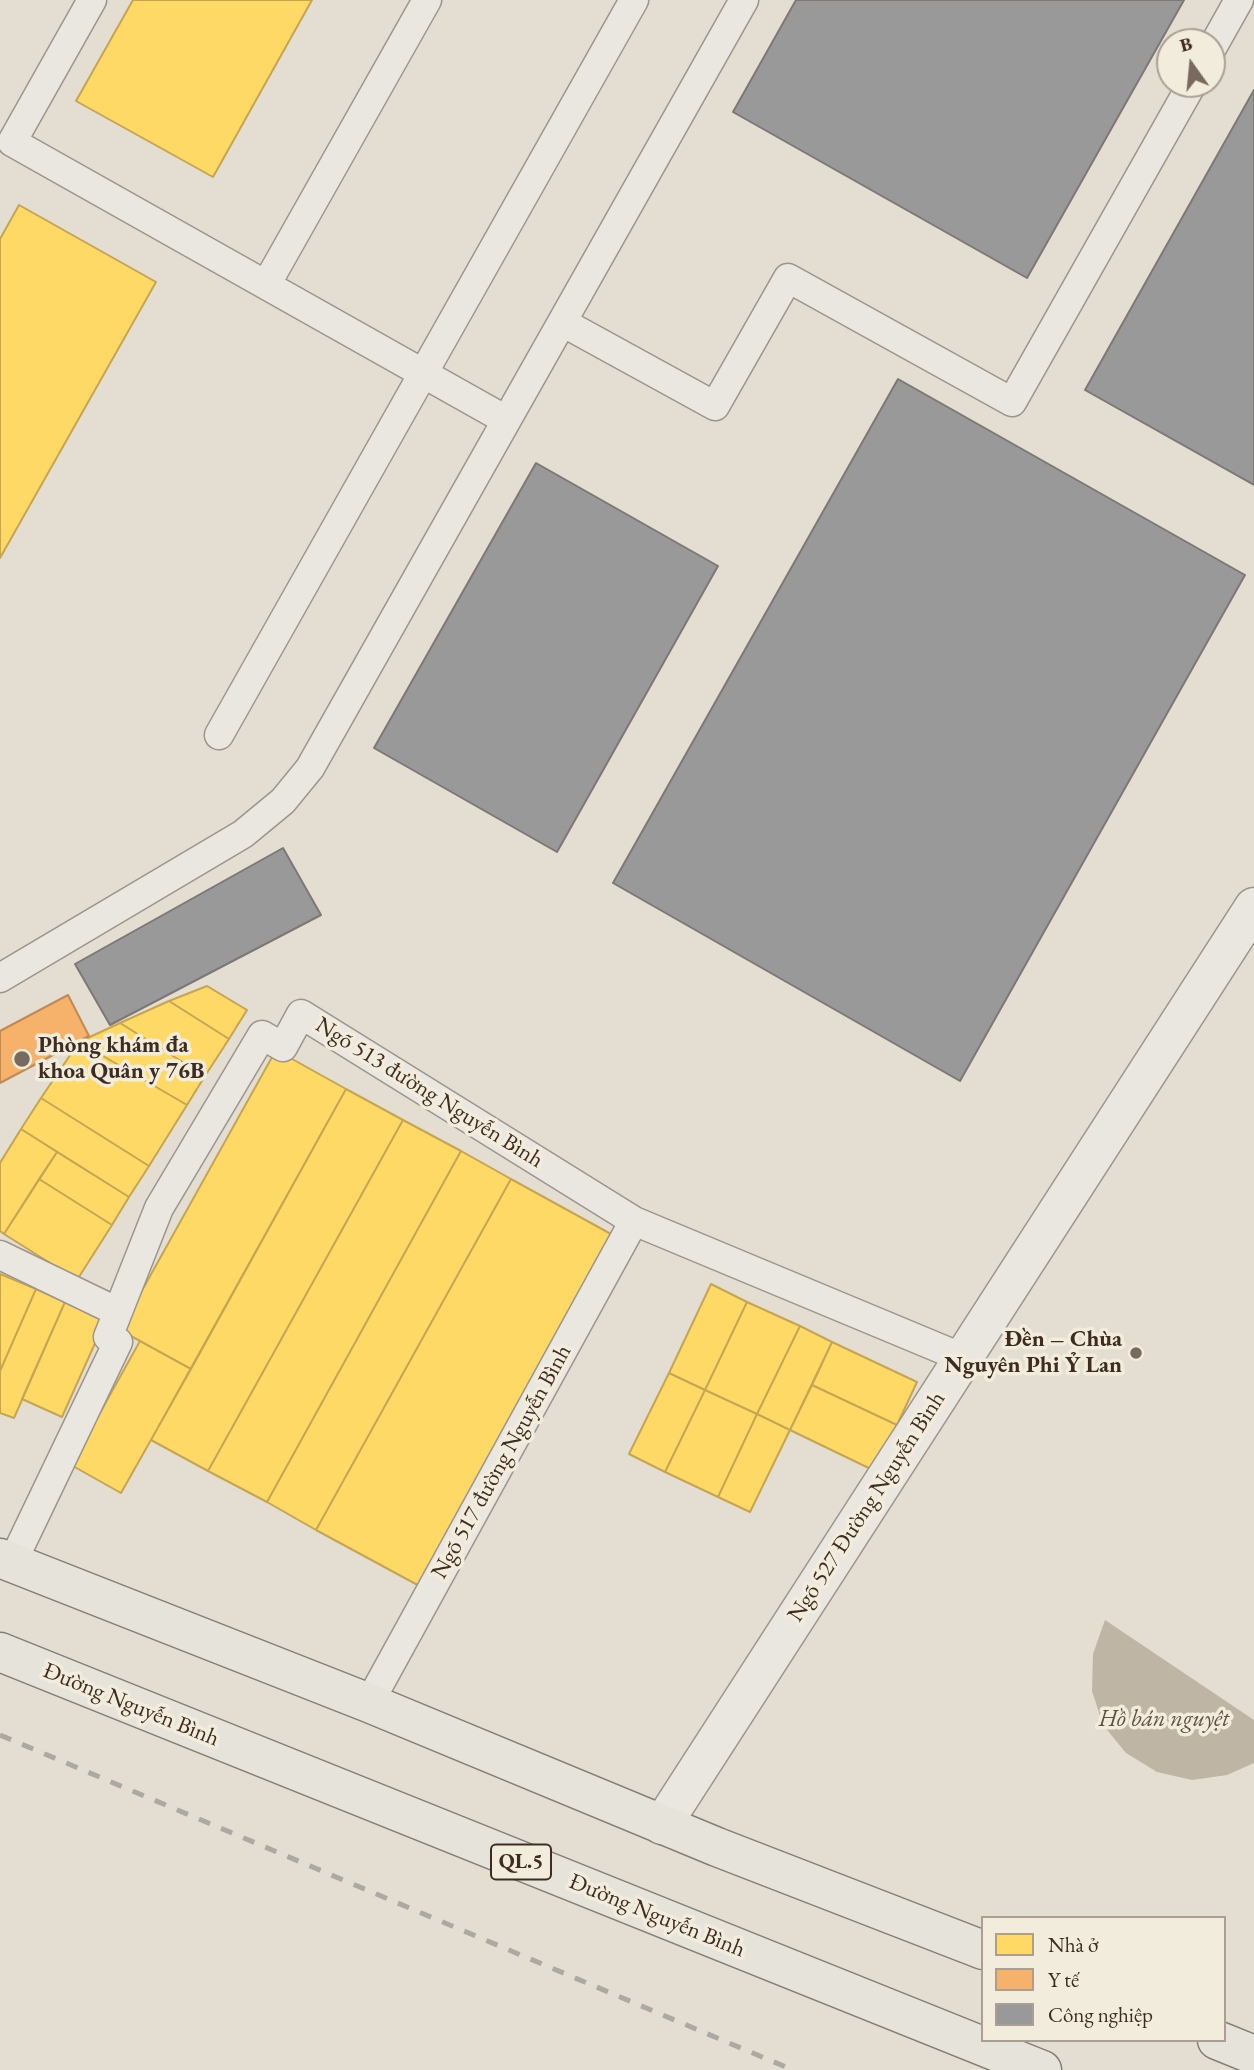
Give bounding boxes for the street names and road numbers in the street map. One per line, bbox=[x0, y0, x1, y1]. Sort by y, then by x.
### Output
street label: Ngõ 513 đường Nguyễn Bình bbox=[310, 1011, 548, 1175]
street label: Ngõ 517 đường Nguyễn Bình bbox=[426, 1340, 578, 1584]
street label: Ngõ 527 Đường Nguyễn Bình bbox=[782, 1387, 952, 1627]
street label: Đường Nguyễn Bình bbox=[39, 1657, 223, 1753]
road number: QL.5 bbox=[491, 1844, 551, 1880]
street label: Đường Nguyễn Bình bbox=[565, 1868, 749, 1964]

